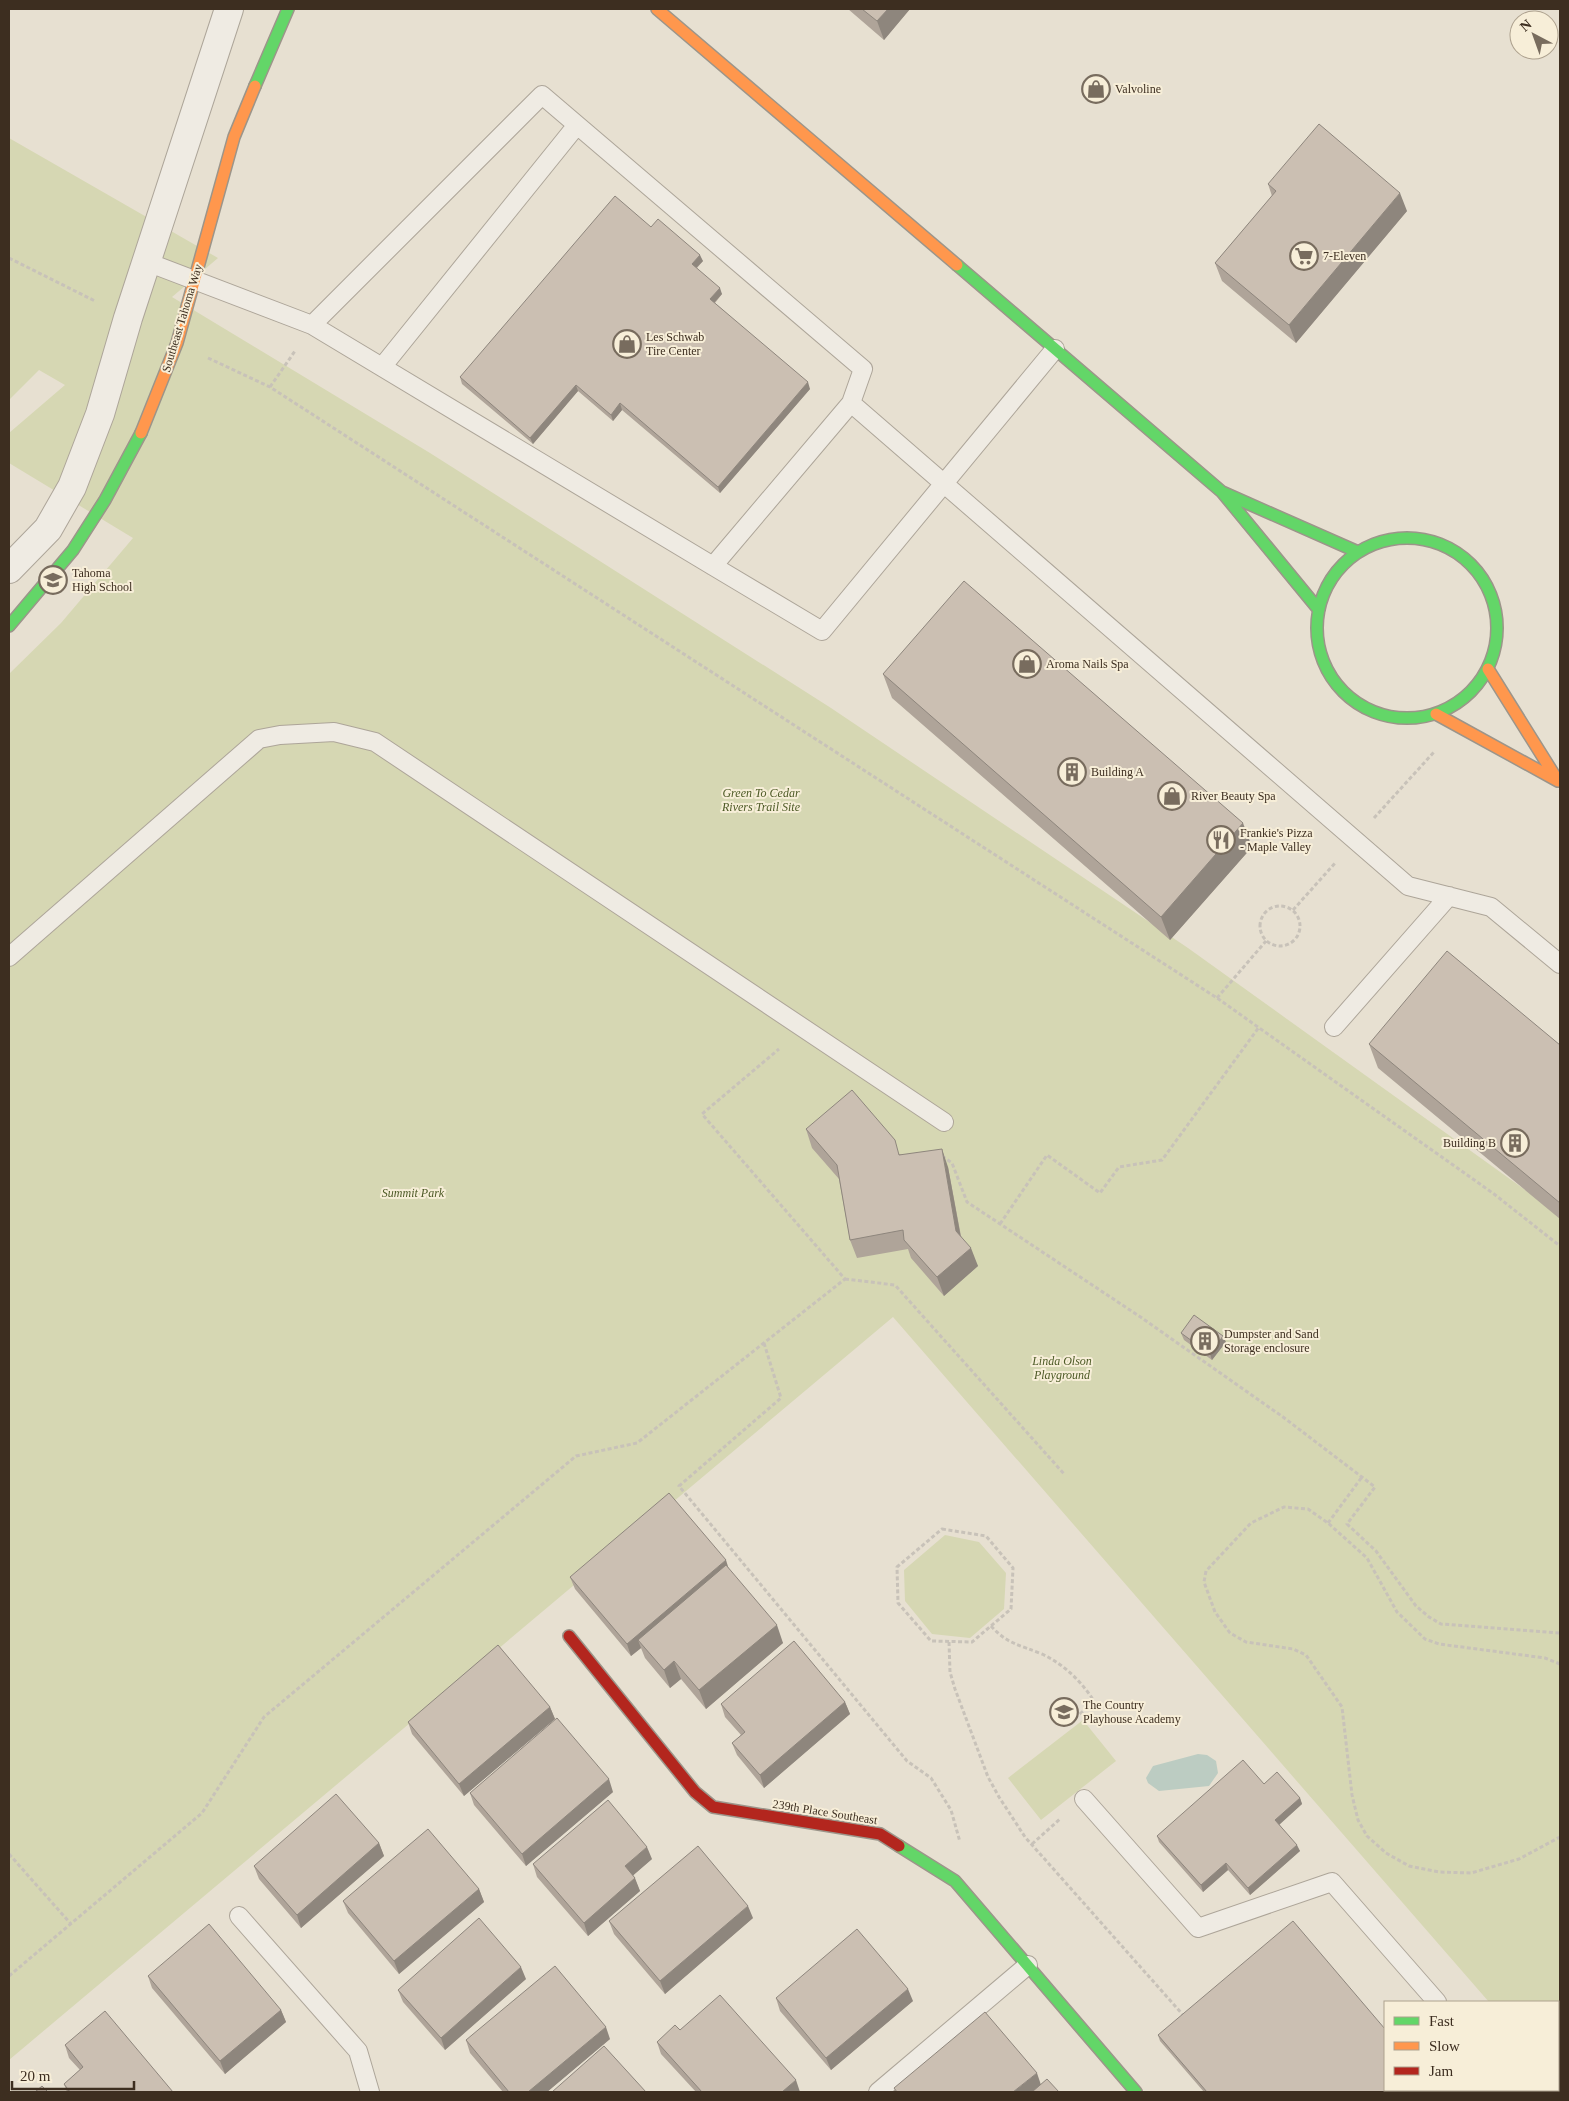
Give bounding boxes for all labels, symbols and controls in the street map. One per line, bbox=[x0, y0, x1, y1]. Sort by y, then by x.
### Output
north arrow bbox=[1509, 10, 1559, 60]
text: N bbox=[1517, 17, 1535, 35]
shop icon: Valvoline bbox=[1081, 74, 1111, 104]
place label: Valvoline bbox=[1115, 82, 1161, 96]
supermarket icon: 7-Eleven bbox=[1289, 241, 1319, 271]
place label: 7-Eleven bbox=[1323, 249, 1366, 263]
street label: Southeast Tahoma Way bbox=[159, 262, 205, 374]
shop icon: Les Schwab Tire Center bbox=[612, 329, 642, 359]
place label: Les Schwab Tire Center bbox=[646, 330, 704, 358]
school or university icon: Tahoma High School bbox=[38, 565, 68, 595]
place label: Tahoma High School bbox=[72, 566, 133, 594]
shop icon: Aroma Nails Spa bbox=[1012, 649, 1042, 679]
place label: Aroma Nails Spa bbox=[1046, 657, 1129, 671]
building icon: Building A bbox=[1057, 757, 1087, 787]
place label: Building A bbox=[1091, 765, 1144, 779]
shop icon: River Beauty Spa bbox=[1157, 781, 1187, 811]
park label: Green To Cedar Rivers Trail Site bbox=[721, 786, 801, 814]
place label: River Beauty Spa bbox=[1191, 789, 1276, 803]
restaurant icon: Frankie's Pizza - Maple Valley bbox=[1206, 825, 1236, 855]
place label: Frankie's Pizza - Maple Valley bbox=[1240, 826, 1313, 854]
building icon: Building B bbox=[1500, 1128, 1530, 1158]
place label: Building B bbox=[1443, 1136, 1496, 1150]
park label: Summit Park bbox=[382, 1186, 445, 1200]
building icon: Dumpster and Sand Storage enclosure bbox=[1190, 1326, 1220, 1356]
place label: Dumpster and Sand Storage enclosure bbox=[1224, 1327, 1319, 1355]
park label: Linda Olson Playground bbox=[1031, 1354, 1092, 1382]
school or university icon: The Country Playhouse Academy bbox=[1049, 1697, 1079, 1727]
place label: The Country Playhouse Academy bbox=[1083, 1698, 1181, 1726]
street label: 239th Place Southeast bbox=[772, 1797, 879, 1827]
legend bbox=[1384, 2001, 1559, 2091]
text: Fast bbox=[1429, 2013, 1455, 2029]
text: Slow bbox=[1429, 2038, 1460, 2054]
scale bar bbox=[12, 2058, 135, 2090]
text: Jam bbox=[1429, 2063, 1453, 2079]
text: 20 m bbox=[20, 2068, 51, 2084]

